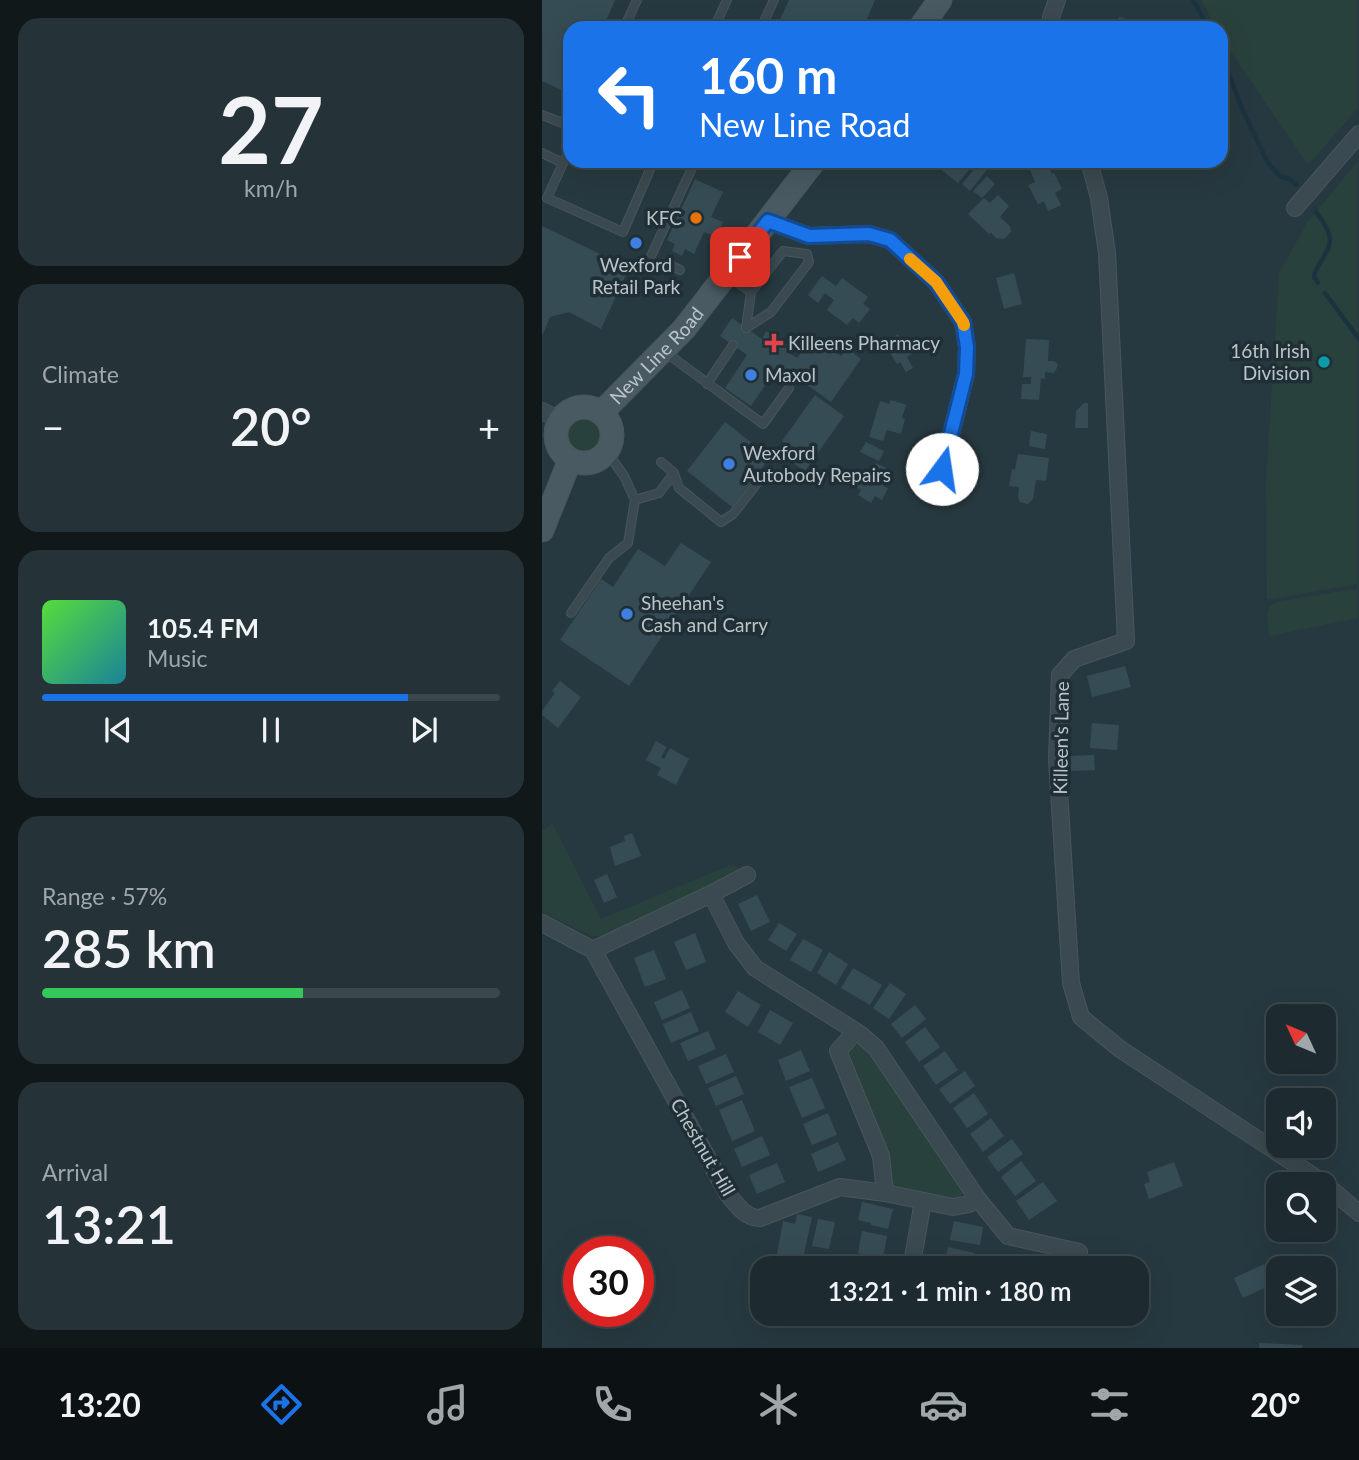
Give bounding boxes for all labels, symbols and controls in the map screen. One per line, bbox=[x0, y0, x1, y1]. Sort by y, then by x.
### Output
text: 160 m bbox=[699, 46, 837, 104]
icon: left bbox=[584, 49, 675, 140]
text: 27 bbox=[218, 74, 324, 183]
text: New Line Road bbox=[699, 105, 910, 144]
text: km/h bbox=[244, 174, 298, 202]
place label: KFC bbox=[646, 206, 682, 229]
marker: KFC bbox=[688, 210, 704, 226]
pin bbox=[710, 227, 770, 287]
marker: Wexford Retail Park bbox=[628, 235, 644, 251]
icon: arrive bbox=[721, 238, 759, 276]
place label: Wexford Retail Park bbox=[592, 253, 681, 298]
street label: New Line Road bbox=[605, 302, 708, 408]
place label: Killeens Pharmacy bbox=[788, 331, 940, 354]
marker: Killeens Pharmacy bbox=[766, 335, 782, 351]
place label: 16th Irish Division bbox=[1230, 339, 1310, 384]
marker: 16th Irish Division bbox=[1316, 354, 1332, 370]
text: Climate bbox=[42, 360, 119, 388]
place label: Maxol bbox=[765, 363, 816, 386]
marker: Maxol bbox=[743, 367, 759, 383]
text: 20° bbox=[230, 395, 312, 457]
text: − bbox=[42, 404, 64, 450]
text: + bbox=[478, 404, 500, 450]
position arrow bbox=[905, 432, 979, 506]
place label: Wexford Autobody Repairs bbox=[743, 441, 891, 486]
marker: Wexford Autobody Repairs bbox=[721, 456, 737, 472]
place label: Sheehan's Cash and Carry bbox=[641, 591, 768, 636]
marker: Sheehan's Cash and Carry bbox=[619, 606, 635, 622]
text: 105.4 FM bbox=[147, 612, 259, 644]
text: Music bbox=[147, 644, 207, 672]
street label: Killeen's Lane bbox=[1048, 681, 1073, 795]
icon: previous bbox=[99, 711, 137, 749]
icon: pause bbox=[252, 711, 290, 749]
icon: next bbox=[405, 711, 443, 749]
text: Range · 57% bbox=[42, 882, 167, 910]
text: 285 km bbox=[42, 917, 216, 979]
north arrow bbox=[1266, 1004, 1336, 1074]
map controls bbox=[1266, 1004, 1336, 1326]
button: sound bbox=[1266, 1088, 1336, 1158]
street label: Chestnut Hill bbox=[666, 1094, 741, 1200]
text: Arrival bbox=[42, 1158, 108, 1186]
button: search bbox=[1266, 1172, 1336, 1242]
text: 13:21 bbox=[42, 1193, 176, 1255]
speed limit sign: 30 bbox=[563, 1236, 654, 1327]
button: layers bbox=[1266, 1256, 1336, 1326]
text: 13:21 · 1 min · 180 m bbox=[827, 1275, 1072, 1307]
icon: directions bbox=[257, 1380, 306, 1429]
icon: music bbox=[423, 1380, 472, 1429]
icon: phone bbox=[588, 1380, 637, 1429]
icon: climate bbox=[754, 1380, 803, 1429]
icon: car bbox=[919, 1380, 968, 1429]
icon: filters bbox=[1085, 1380, 1134, 1429]
text: 13:20 bbox=[58, 1385, 141, 1424]
text: 20° bbox=[1250, 1385, 1301, 1424]

